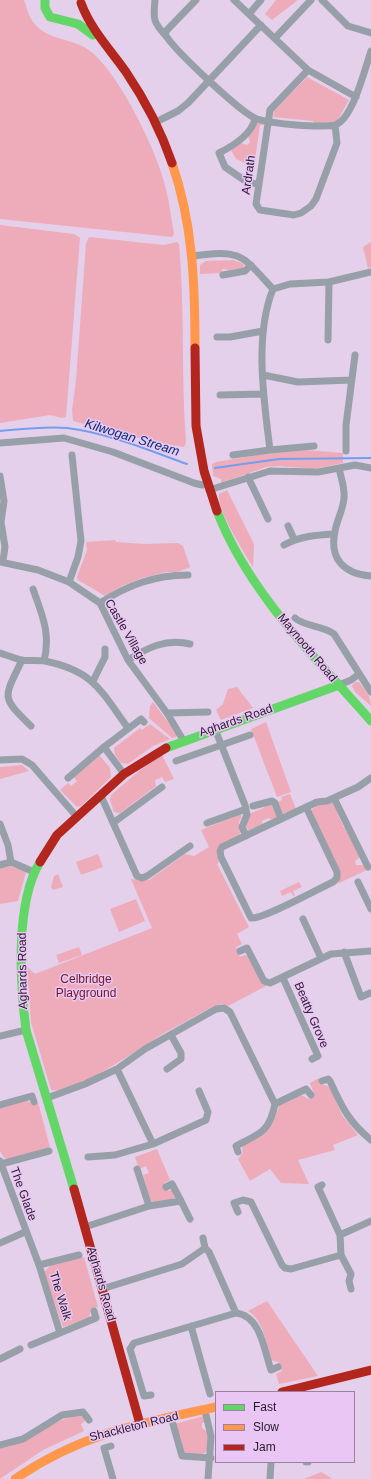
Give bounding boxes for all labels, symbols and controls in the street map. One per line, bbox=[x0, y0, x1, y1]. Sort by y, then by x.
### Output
street label: Ardrath bbox=[239, 155, 259, 195]
water label: Kilwogan Stream bbox=[83, 416, 181, 460]
street label: Castle Village bbox=[101, 597, 151, 667]
street label: Maynooth Road bbox=[274, 611, 340, 685]
street label: Aghards Road bbox=[197, 702, 275, 740]
street label: Aghards Road bbox=[15, 933, 31, 1009]
park label: Celbridge Playground bbox=[56, 973, 116, 1001]
street label: Beatty Grove bbox=[291, 980, 331, 1050]
street label: The Glade bbox=[7, 1165, 39, 1223]
street label: Aghards Road bbox=[84, 1245, 118, 1323]
street label: The Walk bbox=[46, 1270, 74, 1322]
legend bbox=[215, 1391, 355, 1463]
text: Fast bbox=[253, 1400, 276, 1414]
street label: Shackleton Road bbox=[88, 1409, 180, 1445]
text: Slow bbox=[253, 1420, 279, 1434]
text: Jam bbox=[253, 1440, 276, 1454]

